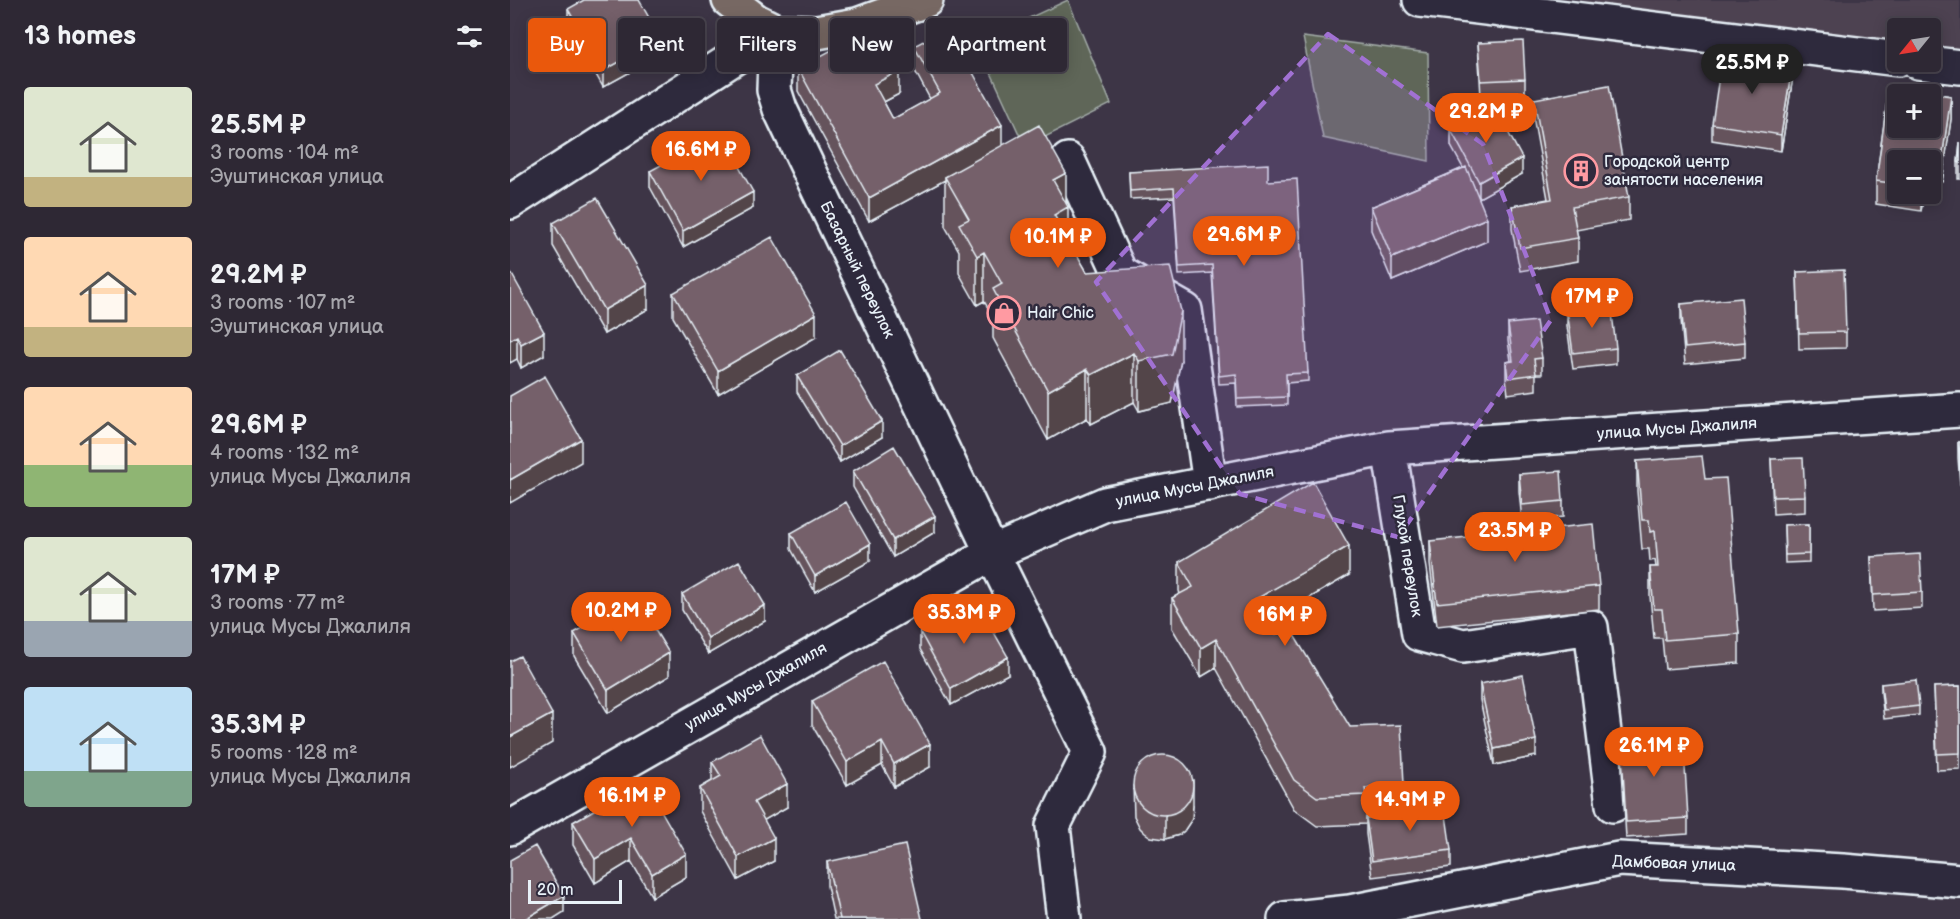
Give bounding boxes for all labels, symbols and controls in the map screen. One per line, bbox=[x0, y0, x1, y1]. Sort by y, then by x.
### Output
chip: Buy bbox=[528, 18, 606, 72]
chip: Rent bbox=[618, 18, 705, 72]
chip: Filters bbox=[717, 18, 818, 72]
chip: New bbox=[830, 18, 914, 72]
chip: Apartment bbox=[926, 18, 1067, 72]
north arrow bbox=[1887, 18, 1941, 72]
map controls bbox=[1887, 18, 1941, 204]
icon: filters bbox=[453, 20, 486, 53]
text: 13 homes bbox=[24, 21, 136, 52]
pin: 25.5M ₽ bbox=[1697, 44, 1807, 95]
text: 25.5M ₽ bbox=[1715, 51, 1789, 75]
button: + bbox=[1887, 84, 1941, 138]
pin: 29.2M ₽ bbox=[1431, 93, 1541, 144]
text: 29.2M ₽ bbox=[1449, 100, 1523, 124]
text: 25.5M ₽ bbox=[210, 110, 306, 141]
icon: home bbox=[72, 111, 144, 183]
pin: 16.6M ₽ bbox=[646, 131, 756, 182]
text: 16.6M ₽ bbox=[665, 138, 737, 162]
text: 3 rooms · 104 m² bbox=[210, 141, 359, 165]
button: − bbox=[1887, 150, 1941, 204]
building icon: Городской центр занятости населения bbox=[1563, 153, 1599, 189]
place label: Городской центр занятости населения bbox=[1604, 153, 1763, 190]
text: Эуштинская улица bbox=[210, 165, 384, 189]
street label: Базарный переулок bbox=[816, 198, 899, 342]
pin: 29.6M ₽ bbox=[1189, 216, 1299, 267]
pin: 10.1M ₽ bbox=[1003, 218, 1113, 269]
text: 29.6M ₽ bbox=[1207, 223, 1281, 247]
text: 10.1M ₽ bbox=[1024, 225, 1092, 249]
text: 29.2M ₽ bbox=[210, 260, 307, 291]
icon: home bbox=[72, 261, 144, 333]
pin: 17M ₽ bbox=[1550, 278, 1634, 329]
text: 17M ₽ bbox=[1565, 285, 1619, 309]
text: 3 rooms · 107 m² bbox=[210, 291, 355, 315]
shop icon: Hair Chic bbox=[986, 295, 1022, 331]
place label: Hair Chic bbox=[1027, 304, 1094, 323]
text: Эуштинская улица bbox=[210, 315, 384, 339]
text: 29.6M ₽ bbox=[210, 410, 307, 441]
icon: home bbox=[72, 411, 144, 483]
street label: улица Мусы Джалиля bbox=[1596, 414, 1758, 444]
text: 4 rooms · 132 m² bbox=[210, 441, 359, 465]
street label: улица Мусы Джалиля bbox=[1114, 462, 1276, 512]
text: улица Мусы Джалиля bbox=[210, 465, 411, 489]
street label: Глухой переулок bbox=[1388, 493, 1426, 619]
pin: 23.5M ₽ bbox=[1460, 512, 1570, 563]
text: 23.5M ₽ bbox=[1478, 519, 1552, 543]
text: 17M ₽ bbox=[210, 560, 280, 591]
icon: home bbox=[72, 561, 144, 633]
text: 3 rooms · 77 m² bbox=[210, 591, 345, 615]
pin: 10.2M ₽ bbox=[566, 592, 676, 643]
pin: 35.3M ₽ bbox=[909, 594, 1019, 645]
pin: 16M ₽ bbox=[1243, 596, 1327, 647]
text: 10.2M ₽ bbox=[585, 599, 657, 623]
text: 35.3M ₽ bbox=[927, 601, 1001, 625]
text: 16M ₽ bbox=[1258, 603, 1312, 627]
text: улица Мусы Джалиля bbox=[210, 615, 411, 639]
street label: улица Мусы Джалиля bbox=[682, 639, 830, 735]
text: 35.3M ₽ bbox=[210, 710, 306, 741]
icon: home bbox=[72, 711, 144, 783]
pin: 26.1M ₽ bbox=[1599, 727, 1709, 778]
text: 26.1M ₽ bbox=[1618, 734, 1690, 758]
text: 5 rooms · 128 m² bbox=[210, 741, 358, 765]
text: улица Мусы Джалиля bbox=[210, 765, 411, 789]
pin: 16.1M ₽ bbox=[577, 777, 687, 828]
pin: 14.9M ₽ bbox=[1355, 781, 1465, 832]
text: 16.1M ₽ bbox=[598, 784, 666, 808]
text: 14.9M ₽ bbox=[1375, 788, 1445, 812]
street label: Дамбовая улица bbox=[1612, 852, 1737, 876]
scale bar bbox=[528, 877, 622, 904]
text: 20 m bbox=[537, 881, 573, 900]

